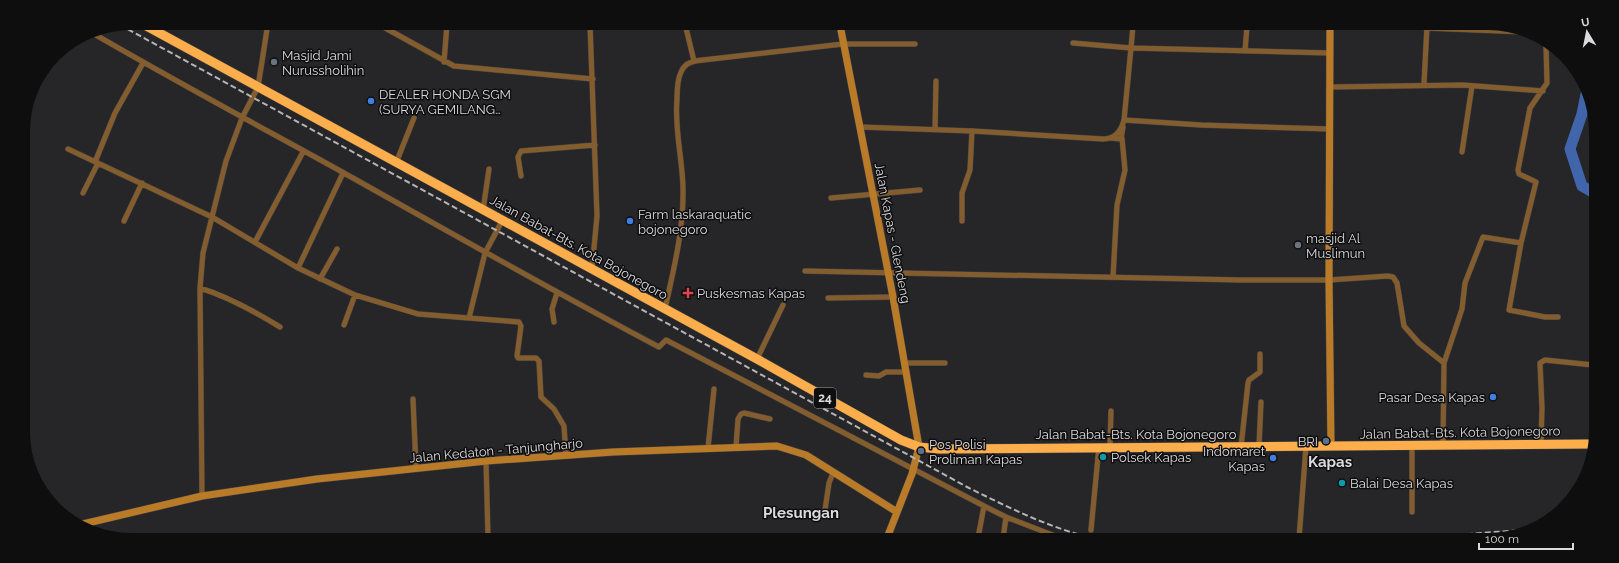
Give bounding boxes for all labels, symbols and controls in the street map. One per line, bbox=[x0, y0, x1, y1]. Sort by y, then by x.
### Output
north arrow bbox=[1567, 12, 1607, 52]
text: U bbox=[1580, 16, 1591, 30]
place label: Masjid Jami Nurussholihin bbox=[282, 48, 364, 78]
marker: Masjid Jami Nurussholihin bbox=[269, 57, 279, 67]
place label: DEALER HONDA SGM (SURYA GEMILANG… bbox=[379, 87, 511, 117]
marker: DEALER HONDA SGM (SURYA GEMILANG… bbox=[366, 96, 376, 106]
street label: Jalan Kapas - Glendeng bbox=[871, 161, 914, 305]
street label: Jalan Babat-Bts. Kota Bojonegoro bbox=[487, 192, 670, 303]
place label: Farm laskaraquatic bojonegoro bbox=[638, 207, 751, 237]
marker: Farm laskaraquatic bojonegoro bbox=[625, 216, 635, 226]
place label: masjid Al Muslimun bbox=[1306, 231, 1365, 261]
marker: masjid Al Muslimun bbox=[1293, 240, 1303, 250]
place label: Puskesmas Kapas bbox=[697, 286, 805, 301]
marker: Puskesmas Kapas bbox=[682, 287, 694, 299]
road number: 24 bbox=[814, 388, 836, 408]
place label: Pasar Desa Kapas bbox=[1379, 390, 1485, 405]
marker: Pasar Desa Kapas bbox=[1488, 392, 1498, 402]
street label: Jalan Babat-Bts. Kota Bojonegoro bbox=[1359, 423, 1561, 442]
street label: Jalan Babat-Bts. Kota Bojonegoro bbox=[1036, 427, 1237, 442]
place label: BRI bbox=[1298, 434, 1318, 449]
street label: Jalan Kedaton - Tanjungharjo bbox=[409, 435, 584, 466]
marker: BRI bbox=[1321, 436, 1331, 446]
place label: Pos Polisi Proliman Kapas bbox=[929, 437, 1022, 467]
place label: Indomaret Kapas bbox=[1203, 444, 1266, 474]
marker: Pos Polisi Proliman Kapas bbox=[916, 446, 926, 456]
place label: Polsek Kapas bbox=[1111, 450, 1191, 465]
marker: Polsek Kapas bbox=[1098, 452, 1108, 462]
marker: Indomaret Kapas bbox=[1268, 453, 1278, 463]
district label: Kapas bbox=[1308, 453, 1352, 471]
place label: Balai Desa Kapas bbox=[1350, 476, 1453, 491]
marker: Balai Desa Kapas bbox=[1337, 478, 1347, 488]
district label: Plesungan bbox=[763, 504, 839, 522]
scale bar bbox=[1479, 525, 1573, 551]
text: 100 m bbox=[1485, 532, 1519, 546]

